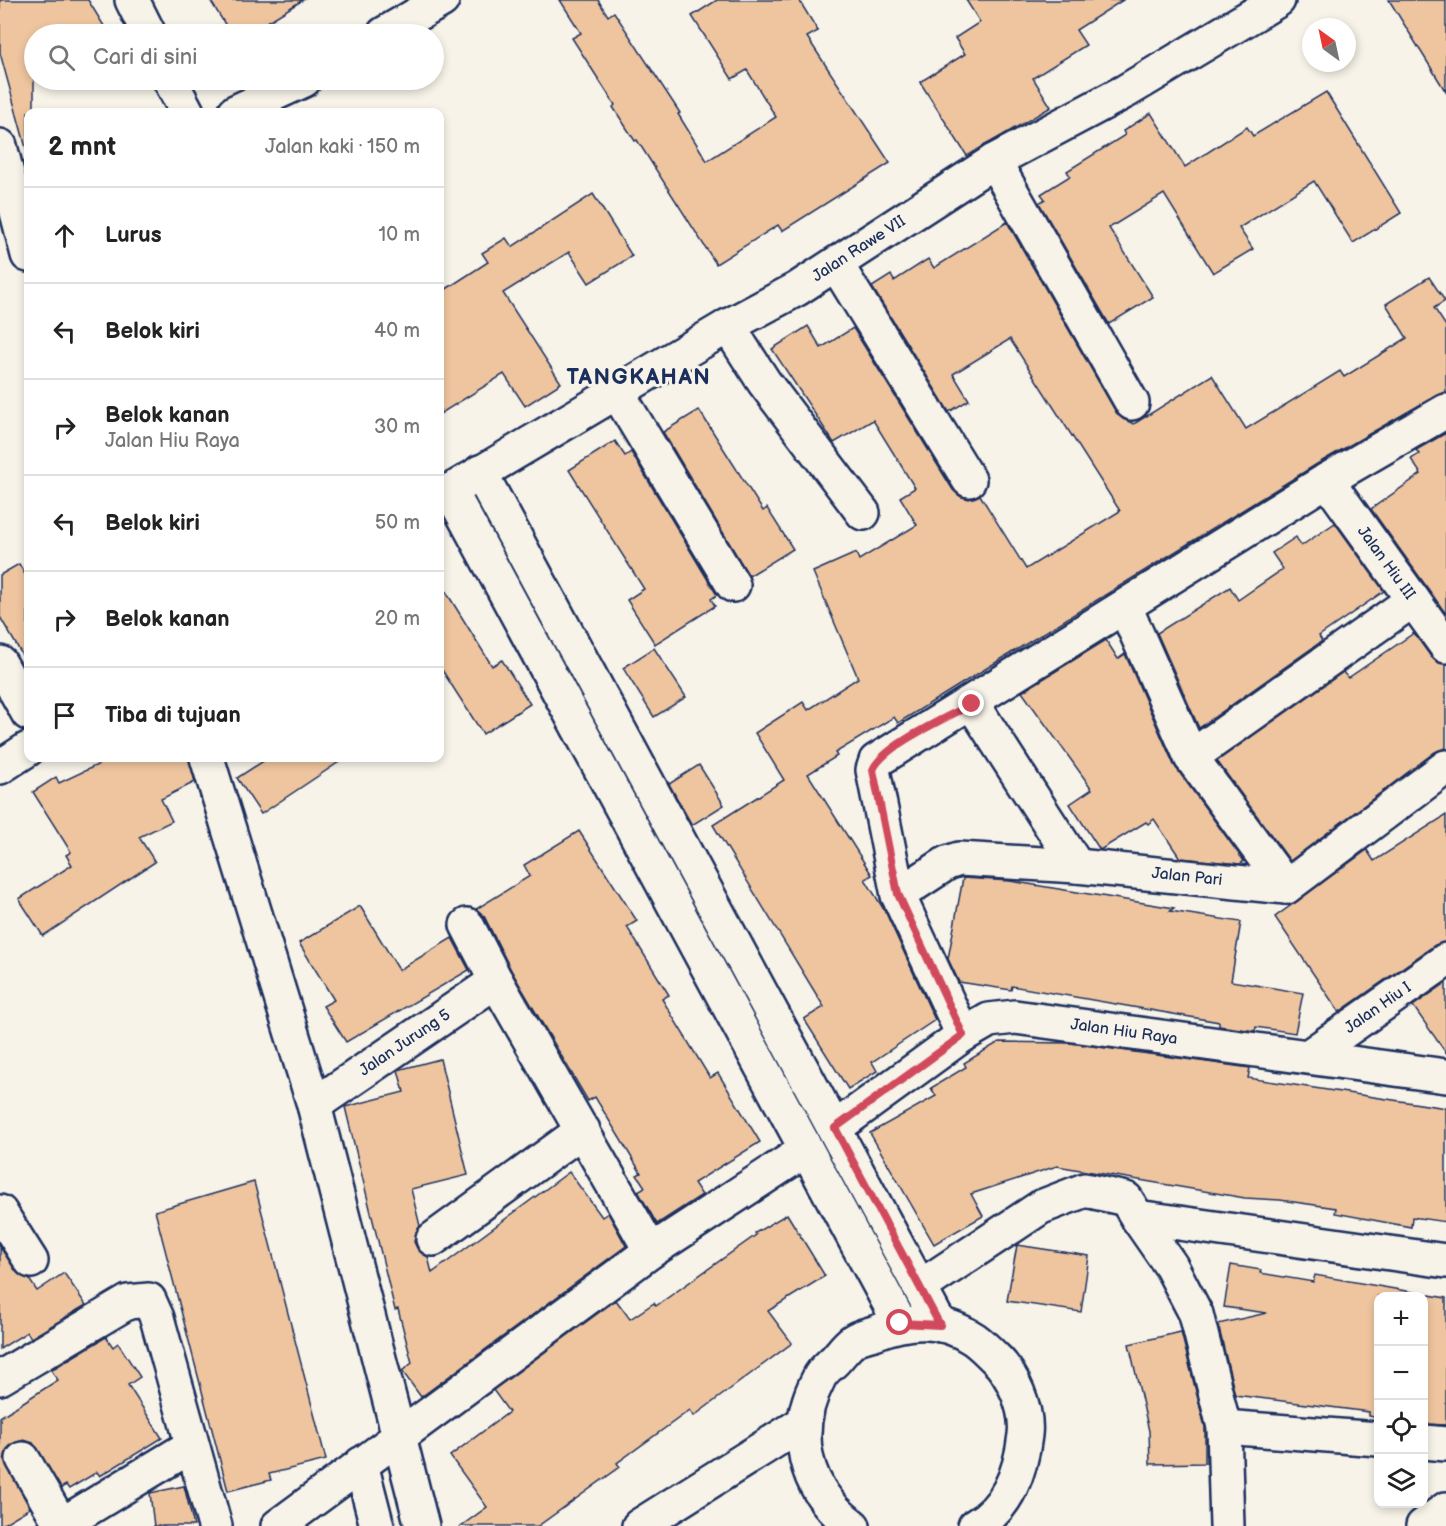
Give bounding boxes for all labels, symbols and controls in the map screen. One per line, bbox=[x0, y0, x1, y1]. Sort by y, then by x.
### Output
north arrow bbox=[1302, 18, 1356, 72]
search box bbox=[24, 24, 444, 90]
icon: search bbox=[45, 41, 78, 74]
text: Cari di sini bbox=[93, 44, 197, 71]
text: 2 mnt bbox=[48, 132, 116, 163]
text: Jalan kaki · 150 m bbox=[265, 135, 420, 159]
street label: Jalan Rawe VII bbox=[809, 212, 909, 286]
icon: ahead bbox=[48, 219, 81, 252]
text: Lurus bbox=[105, 222, 161, 249]
text: 10 m bbox=[379, 223, 420, 247]
icon: left bbox=[48, 315, 81, 348]
text: Belok kiri bbox=[105, 318, 200, 345]
text: 40 m bbox=[374, 319, 420, 343]
district label: TANGKAHAN bbox=[567, 364, 711, 391]
text: Belok kanan bbox=[105, 402, 230, 429]
icon: right bbox=[48, 411, 81, 444]
text: 30 m bbox=[374, 415, 420, 439]
text: Jalan Hiu Raya bbox=[105, 429, 240, 453]
icon: left bbox=[48, 507, 81, 540]
text: Belok kiri bbox=[105, 510, 200, 537]
text: 50 m bbox=[375, 511, 420, 535]
street label: Jalan Hiu III bbox=[1353, 522, 1419, 604]
icon: right bbox=[48, 603, 81, 636]
text: Belok kanan bbox=[105, 606, 230, 633]
text: 20 m bbox=[375, 607, 420, 631]
route end bbox=[958, 690, 984, 716]
icon: arrive bbox=[48, 699, 81, 732]
text: Tiba di tujuan bbox=[105, 702, 241, 729]
street label: Jalan Pari bbox=[1151, 864, 1223, 890]
street label: Jalan Hiu I bbox=[1341, 978, 1415, 1038]
street label: Jalan Jurung 5 bbox=[356, 1006, 454, 1080]
street label: Jalan Hiu Raya bbox=[1069, 1015, 1179, 1049]
map controls bbox=[1374, 1292, 1428, 1508]
button: + bbox=[1374, 1292, 1428, 1346]
route start bbox=[886, 1309, 912, 1335]
button: − bbox=[1374, 1346, 1428, 1400]
button: locate bbox=[1374, 1400, 1428, 1454]
button: layers bbox=[1374, 1454, 1428, 1508]

